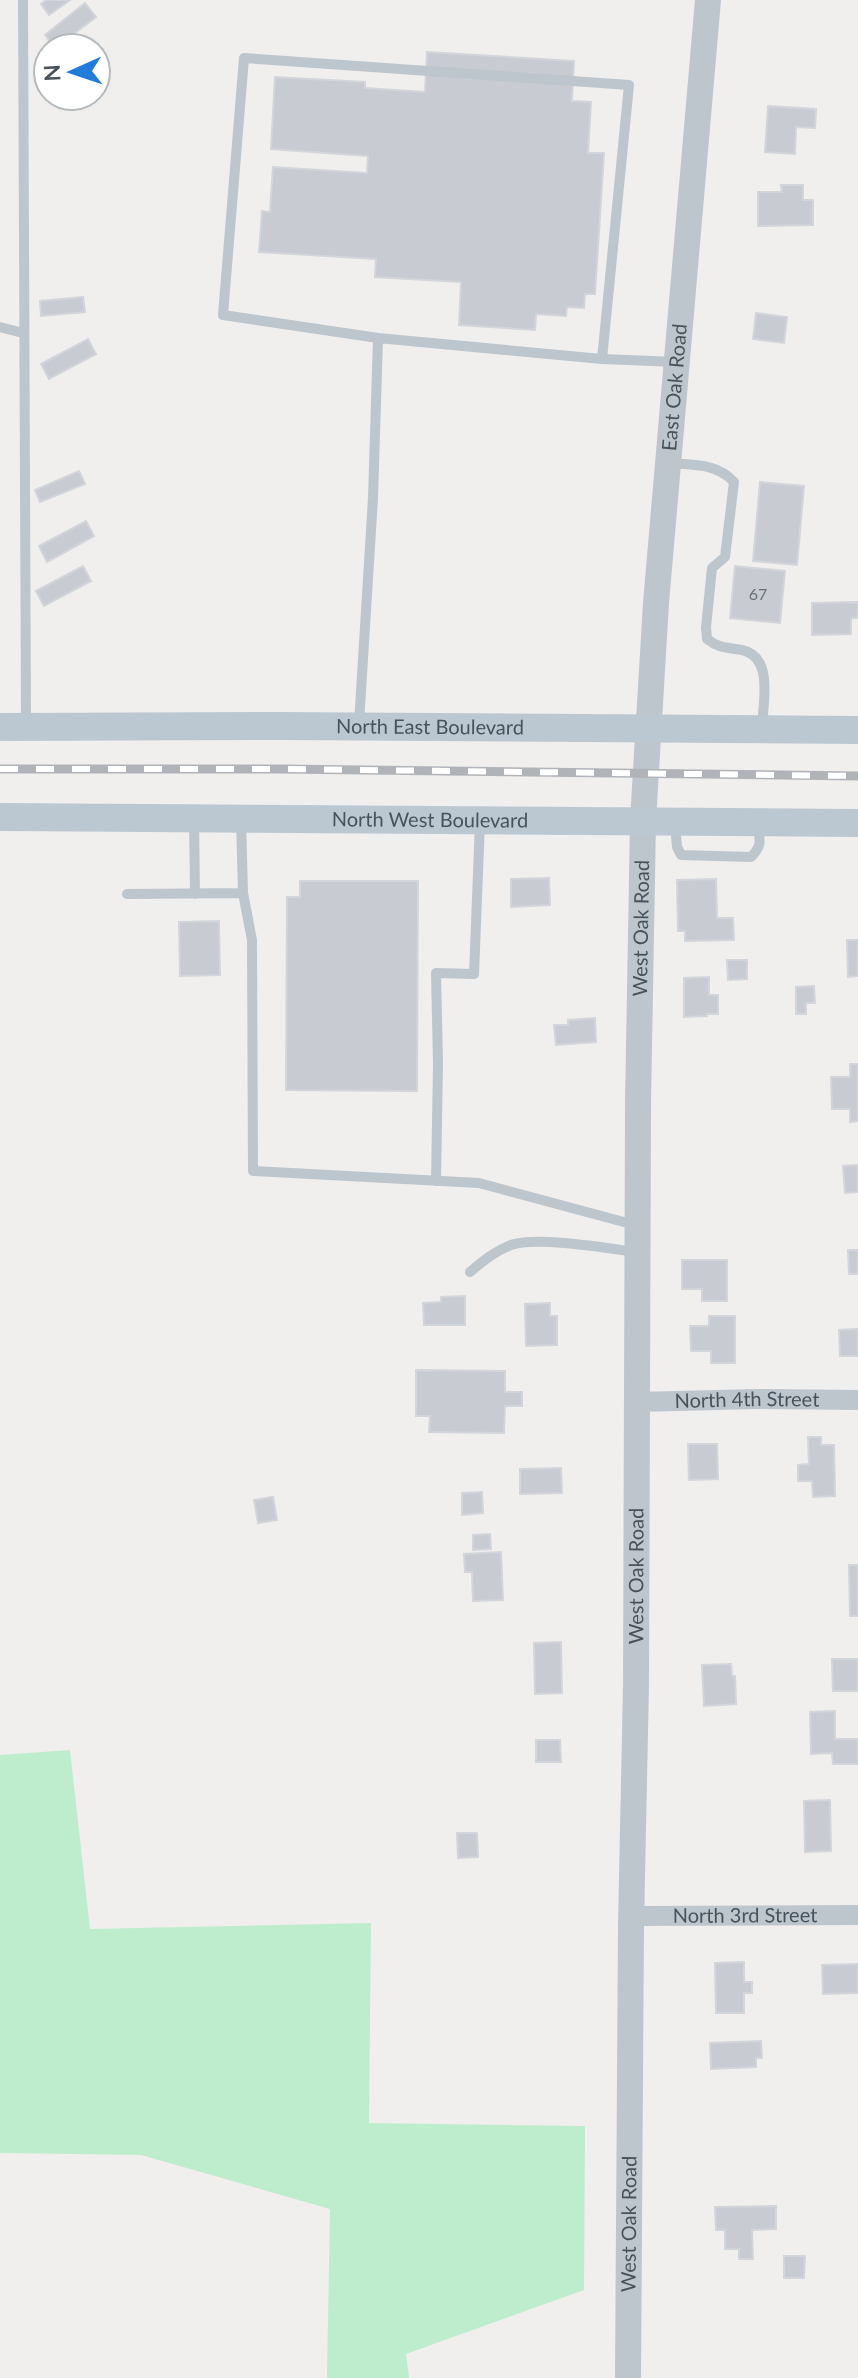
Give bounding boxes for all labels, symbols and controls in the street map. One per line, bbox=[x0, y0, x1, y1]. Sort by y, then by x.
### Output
north arrow bbox=[32, 32, 112, 112]
text: N bbox=[38, 64, 65, 82]
street label: East Oak Road bbox=[656, 323, 691, 452]
house number: 67 bbox=[749, 584, 767, 603]
street label: North East Boulevard bbox=[336, 713, 524, 739]
street label: North West Boulevard bbox=[332, 806, 528, 832]
street label: West Oak Road bbox=[627, 860, 653, 997]
street label: North 4th Street bbox=[674, 1386, 820, 1412]
street label: West Oak Road bbox=[623, 1508, 648, 1644]
street label: North 3rd Street bbox=[673, 1902, 817, 1927]
street label: West Oak Road bbox=[616, 2156, 640, 2292]

